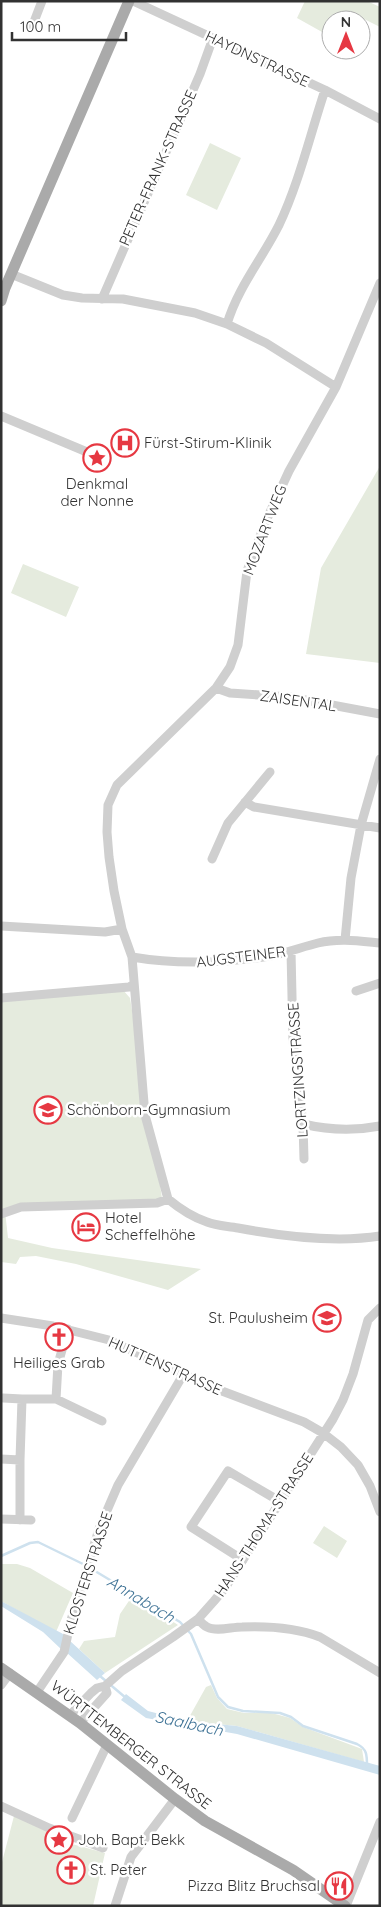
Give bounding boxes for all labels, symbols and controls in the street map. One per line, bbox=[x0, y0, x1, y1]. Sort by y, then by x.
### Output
scale bar bbox=[12, 10, 126, 42]
north arrow bbox=[321, 10, 371, 60]
text: N bbox=[341, 13, 351, 31]
text: 100 m bbox=[20, 17, 61, 36]
street label: HAYDNSTRASSE bbox=[202, 26, 312, 91]
street label: PETER-FRANK-STRASSE bbox=[115, 87, 201, 249]
hospital icon: Fürst-Stirum-Klinik bbox=[110, 428, 140, 458]
place label: Fürst-Stirum-Klinik bbox=[144, 433, 272, 452]
place icon: Denkmal der Nonne bbox=[82, 443, 112, 473]
place label: Denkmal der Nonne bbox=[60, 474, 134, 510]
street label: MOZARTWEG bbox=[239, 482, 291, 578]
street label: ZAISENTAL bbox=[259, 686, 338, 715]
street label: AUGSTEINER bbox=[195, 942, 287, 971]
street label: LORTZINGSTRASSE bbox=[283, 1002, 312, 1138]
school or university icon: Schönborn-Gymnasium bbox=[33, 1095, 63, 1125]
place label: Schönborn-Gymnasium bbox=[67, 1100, 231, 1119]
place label: Hotel Scheffelhöhe bbox=[105, 1208, 196, 1244]
hotel icon: Hotel Scheffelhöhe bbox=[71, 1212, 101, 1242]
school or university icon: St. Paulusheim bbox=[312, 1303, 342, 1333]
place label: St. Paulusheim bbox=[209, 1308, 308, 1327]
church icon: Heiliges Grab bbox=[44, 1322, 74, 1352]
street label: HUTTENSTRASSE bbox=[106, 1332, 225, 1399]
place label: Heiliges Grab bbox=[13, 1353, 105, 1372]
street label: HANS-THOMA-STRASSE bbox=[210, 1449, 317, 1600]
street label: KLOSTERSTRASSE bbox=[59, 1509, 116, 1637]
water label: Annabach bbox=[104, 1571, 179, 1627]
street label: WÜRTTEMBERGER STRASSE bbox=[47, 1676, 215, 1813]
water label: Saalbach bbox=[153, 1706, 226, 1740]
place icon: Joh. Bapt. Bekk bbox=[44, 1825, 74, 1855]
place label: Joh. Bapt. Bekk bbox=[78, 1830, 185, 1849]
church icon: St. Peter bbox=[56, 1855, 86, 1885]
place label: St. Peter bbox=[90, 1860, 147, 1879]
restaurant icon: Pizza Blitz Bruchsal bbox=[324, 1871, 354, 1901]
place label: Pizza Blitz Bruchsal bbox=[187, 1876, 320, 1895]

